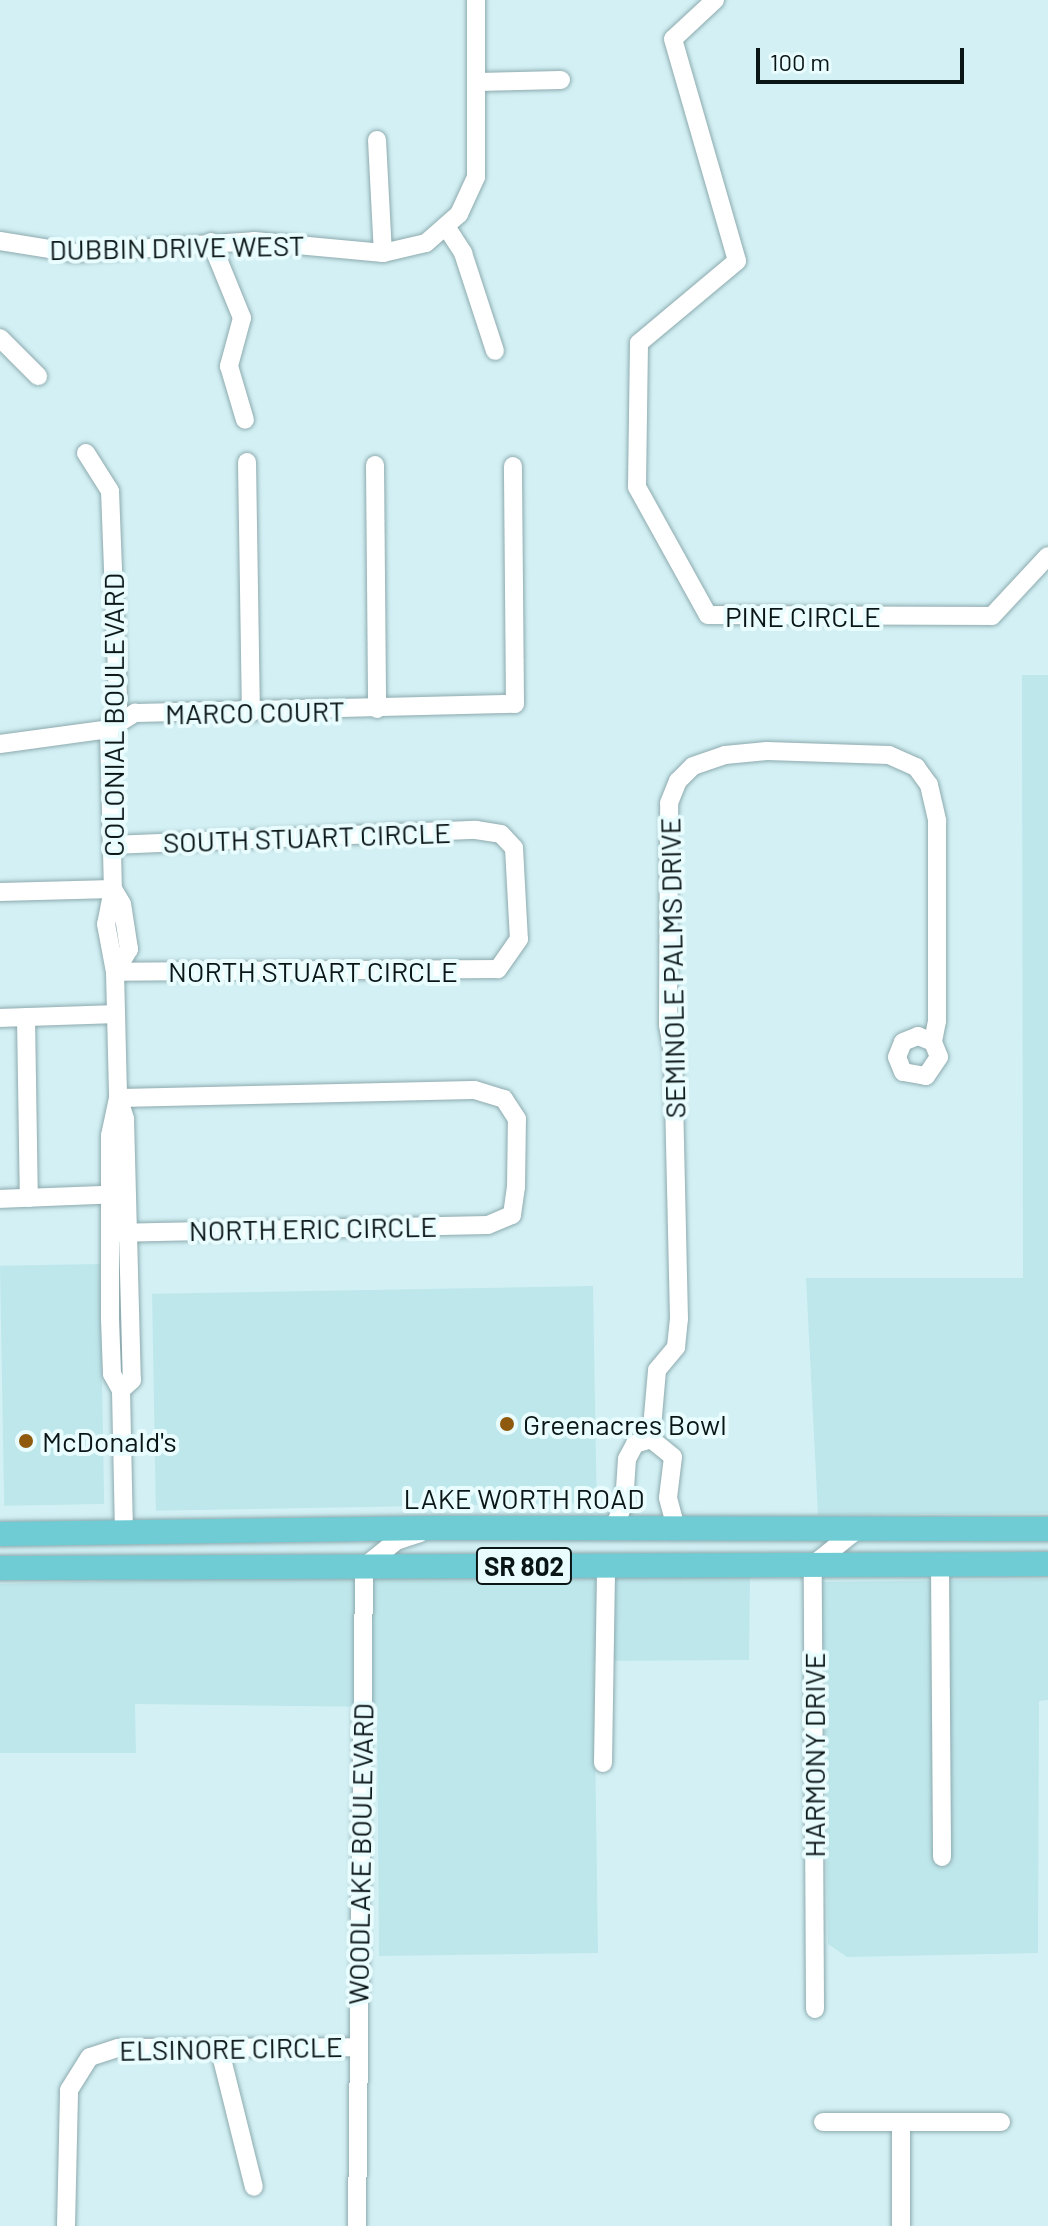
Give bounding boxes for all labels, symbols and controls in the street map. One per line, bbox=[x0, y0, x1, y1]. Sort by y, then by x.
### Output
scale bar bbox=[760, 32, 968, 82]
text: 100 m bbox=[770, 47, 830, 76]
street label: DUBBIN DRIVE WEST bbox=[49, 228, 305, 266]
street label: COLONIAL BOULEVARD bbox=[96, 573, 130, 857]
street label: PINE CIRCLE bbox=[725, 599, 881, 633]
street label: MARCO COURT bbox=[165, 694, 345, 730]
street label: SOUTH STUART CIRCLE bbox=[162, 815, 452, 859]
street label: SEMINOLE PALMS DRIVE bbox=[653, 817, 691, 1119]
street label: NORTH STUART CIRCLE bbox=[168, 954, 458, 988]
street label: NORTH ERIC CIRCLE bbox=[189, 1209, 437, 1247]
place label: Greenacres Bowl bbox=[523, 1407, 727, 1441]
marker: Greenacres Bowl bbox=[498, 1415, 516, 1433]
place label: McDonald's bbox=[42, 1424, 177, 1458]
marker: McDonald's bbox=[17, 1432, 35, 1450]
street label: LAKE WORTH ROAD bbox=[404, 1481, 644, 1515]
road number: SR 802 bbox=[474, 1544, 574, 1588]
street label: HARMONY DRIVE bbox=[797, 1652, 831, 1858]
street label: WOODLAKE BOULEVARD bbox=[341, 1703, 379, 2005]
street label: ELSINORE CIRCLE bbox=[119, 2029, 343, 2067]

